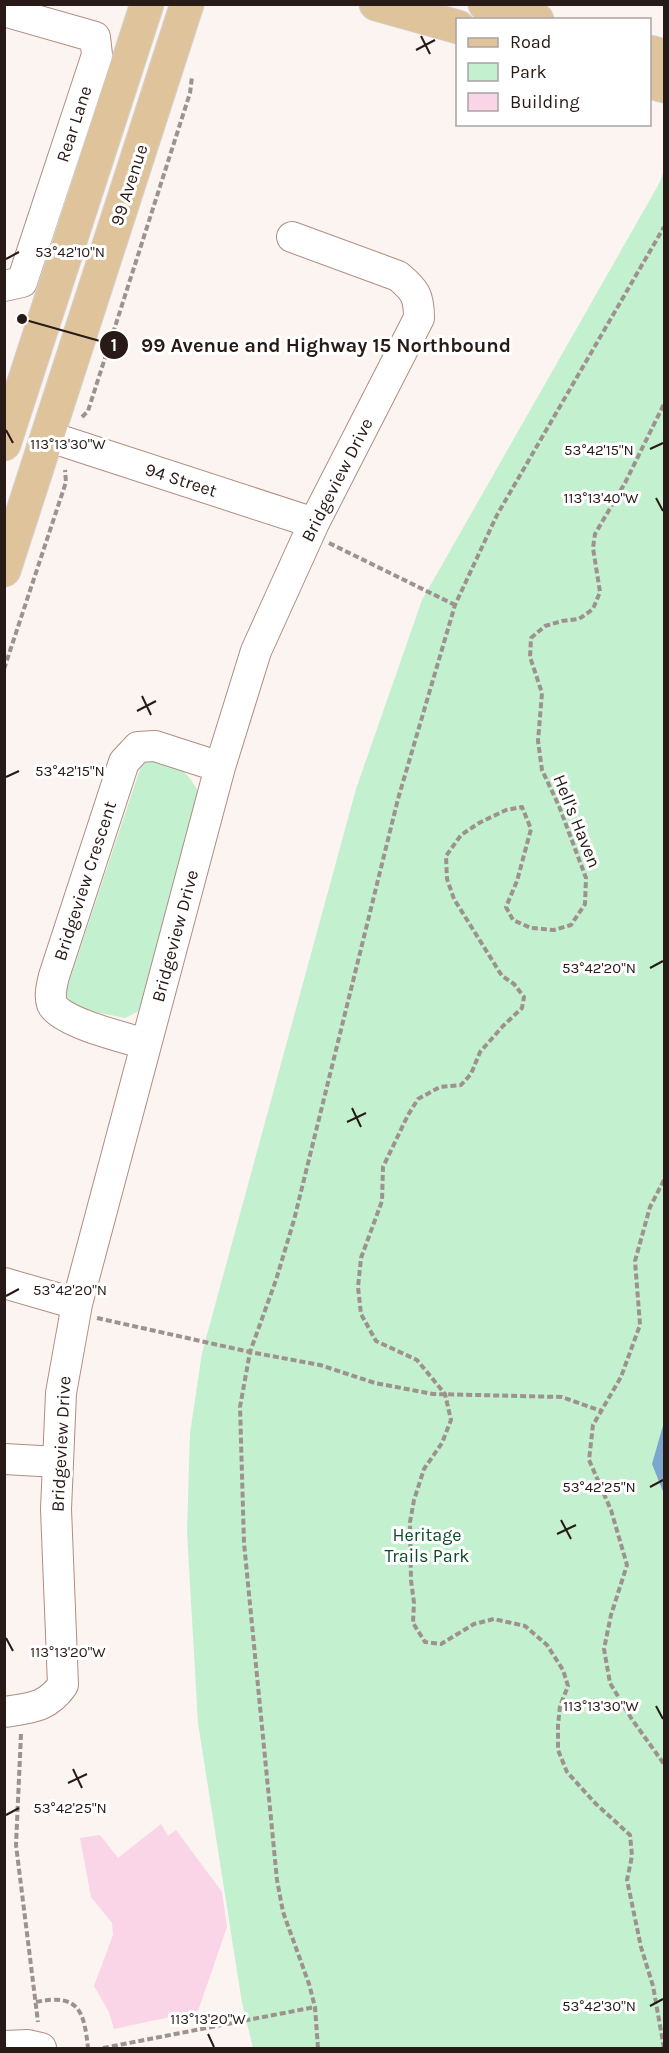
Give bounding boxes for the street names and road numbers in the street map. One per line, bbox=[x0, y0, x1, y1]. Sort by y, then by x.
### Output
street label: Rear Lane bbox=[51, 83, 97, 165]
street label: 99 Avenue bbox=[105, 141, 153, 229]
street label: Bridgeview Drive bbox=[296, 414, 378, 546]
street label: 94 Street bbox=[142, 458, 220, 502]
street label: Hell's Haven bbox=[548, 771, 606, 871]
street label: Bridgeview Crescent bbox=[49, 798, 121, 964]
street label: Bridgeview Drive bbox=[147, 867, 203, 1005]
street label: Bridgeview Drive bbox=[46, 1375, 76, 1513]

